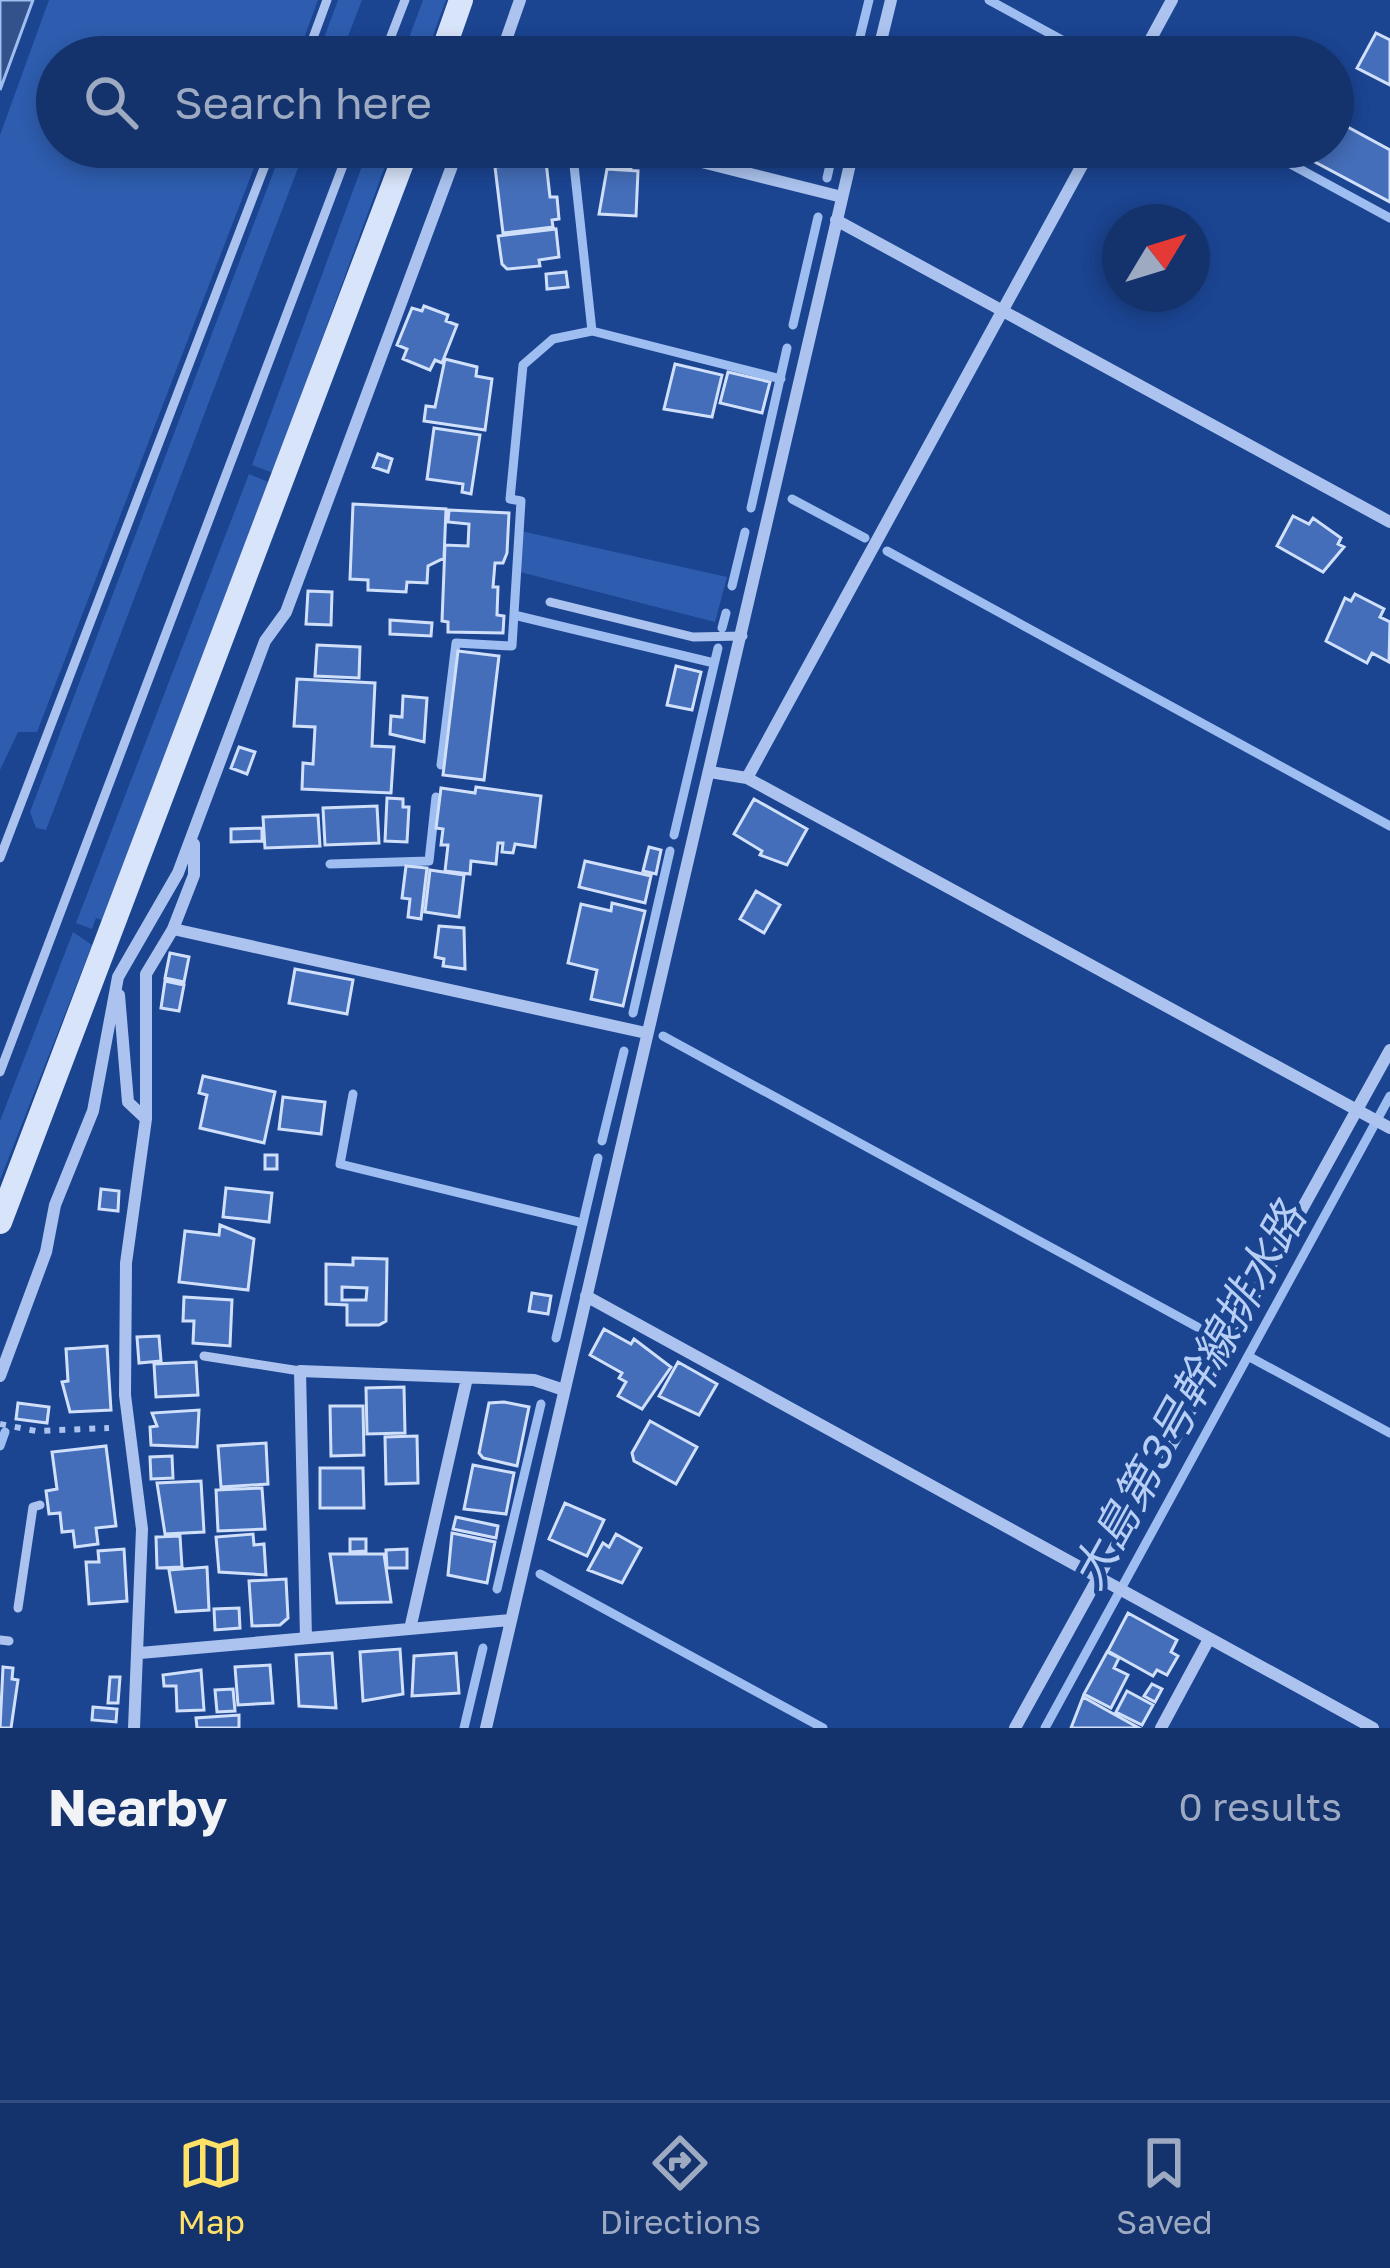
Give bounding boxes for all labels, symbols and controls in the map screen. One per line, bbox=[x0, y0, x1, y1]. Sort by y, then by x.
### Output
search box bbox=[36, 36, 1354, 168]
icon: search bbox=[78, 69, 144, 135]
text: Search here bbox=[174, 75, 432, 129]
north arrow bbox=[1102, 204, 1210, 312]
water label: 大島第3号幹線排水路 bbox=[1059, 1190, 1317, 1597]
text: Nearby bbox=[48, 1776, 227, 1837]
text: 0 results bbox=[1178, 1783, 1342, 1830]
tab: Map bbox=[178, 2130, 245, 2241]
tab: Directions bbox=[600, 2130, 761, 2241]
tab: Saved bbox=[1116, 2130, 1212, 2241]

